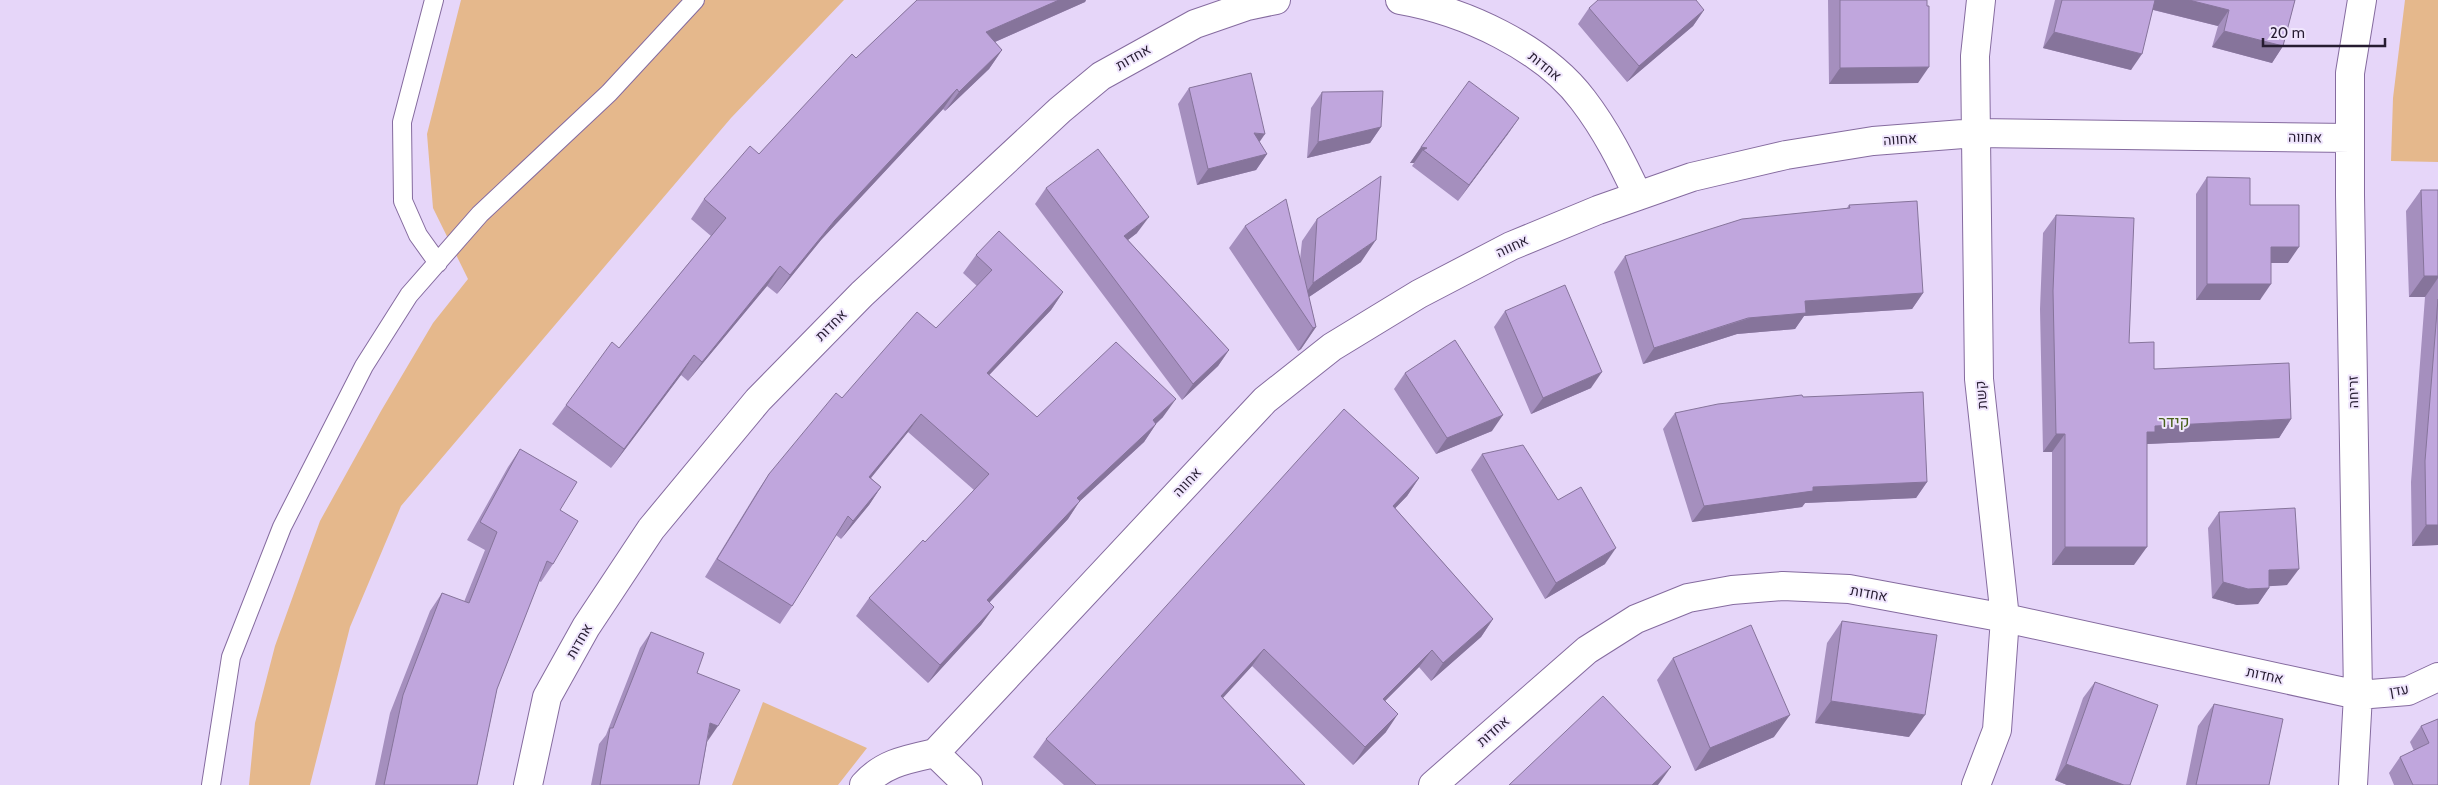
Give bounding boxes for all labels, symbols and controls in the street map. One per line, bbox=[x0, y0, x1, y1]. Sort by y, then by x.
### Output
scale bar bbox=[2263, 15, 2386, 47]
text: 20 m bbox=[2270, 24, 2305, 42]
street label: אחדות bbox=[1112, 40, 1154, 74]
street label: אחדות bbox=[1525, 47, 1565, 85]
street label: אחווה bbox=[2288, 128, 2322, 146]
street label: אחווה bbox=[1882, 129, 1918, 149]
street label: אחווה bbox=[1493, 231, 1531, 261]
street label: אחדות bbox=[811, 305, 851, 345]
street label: זריחה bbox=[2344, 375, 2362, 409]
street label: קשת bbox=[1971, 380, 1991, 410]
district label: קידר bbox=[2159, 412, 2189, 431]
street label: אחווה bbox=[1169, 463, 1205, 501]
street label: אחדות bbox=[1849, 581, 1889, 605]
street label: אחדות bbox=[562, 620, 596, 662]
street label: אחדות bbox=[2245, 662, 2285, 688]
street label: עדן bbox=[2388, 679, 2410, 701]
street label: אחדות bbox=[1473, 712, 1513, 750]

